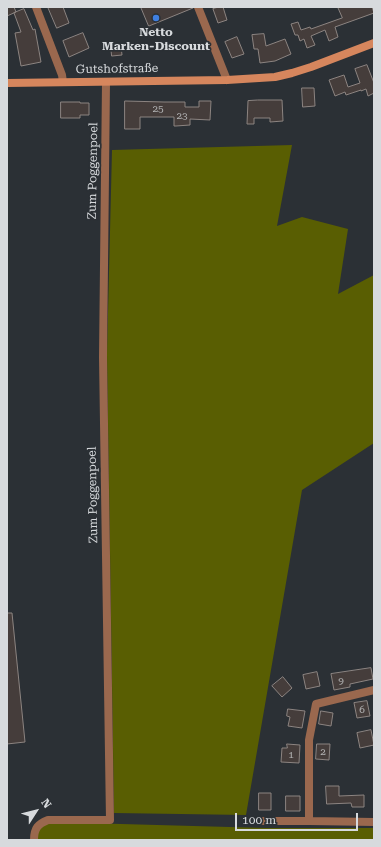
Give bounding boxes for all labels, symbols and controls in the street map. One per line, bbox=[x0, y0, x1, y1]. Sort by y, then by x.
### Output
marker: Netto Marken-Discount bbox=[151, 13, 161, 23]
place label: Netto Marken-Discount bbox=[102, 25, 210, 53]
street label: Gutshofstraße bbox=[76, 61, 158, 77]
house number: 25 bbox=[152, 103, 164, 115]
house number: 23 bbox=[176, 110, 188, 122]
street label: Zum Poggenpoel bbox=[85, 122, 101, 220]
street label: Zum Poggenpoel bbox=[85, 446, 101, 544]
house number: 9 bbox=[338, 675, 344, 687]
house number: 6 bbox=[359, 704, 365, 716]
house number: 2 bbox=[320, 746, 326, 758]
house number: 1 bbox=[288, 749, 294, 761]
north arrow bbox=[16, 791, 56, 831]
text: N bbox=[38, 796, 54, 811]
scale bar bbox=[237, 805, 360, 831]
text: 100 m bbox=[242, 813, 276, 827]

